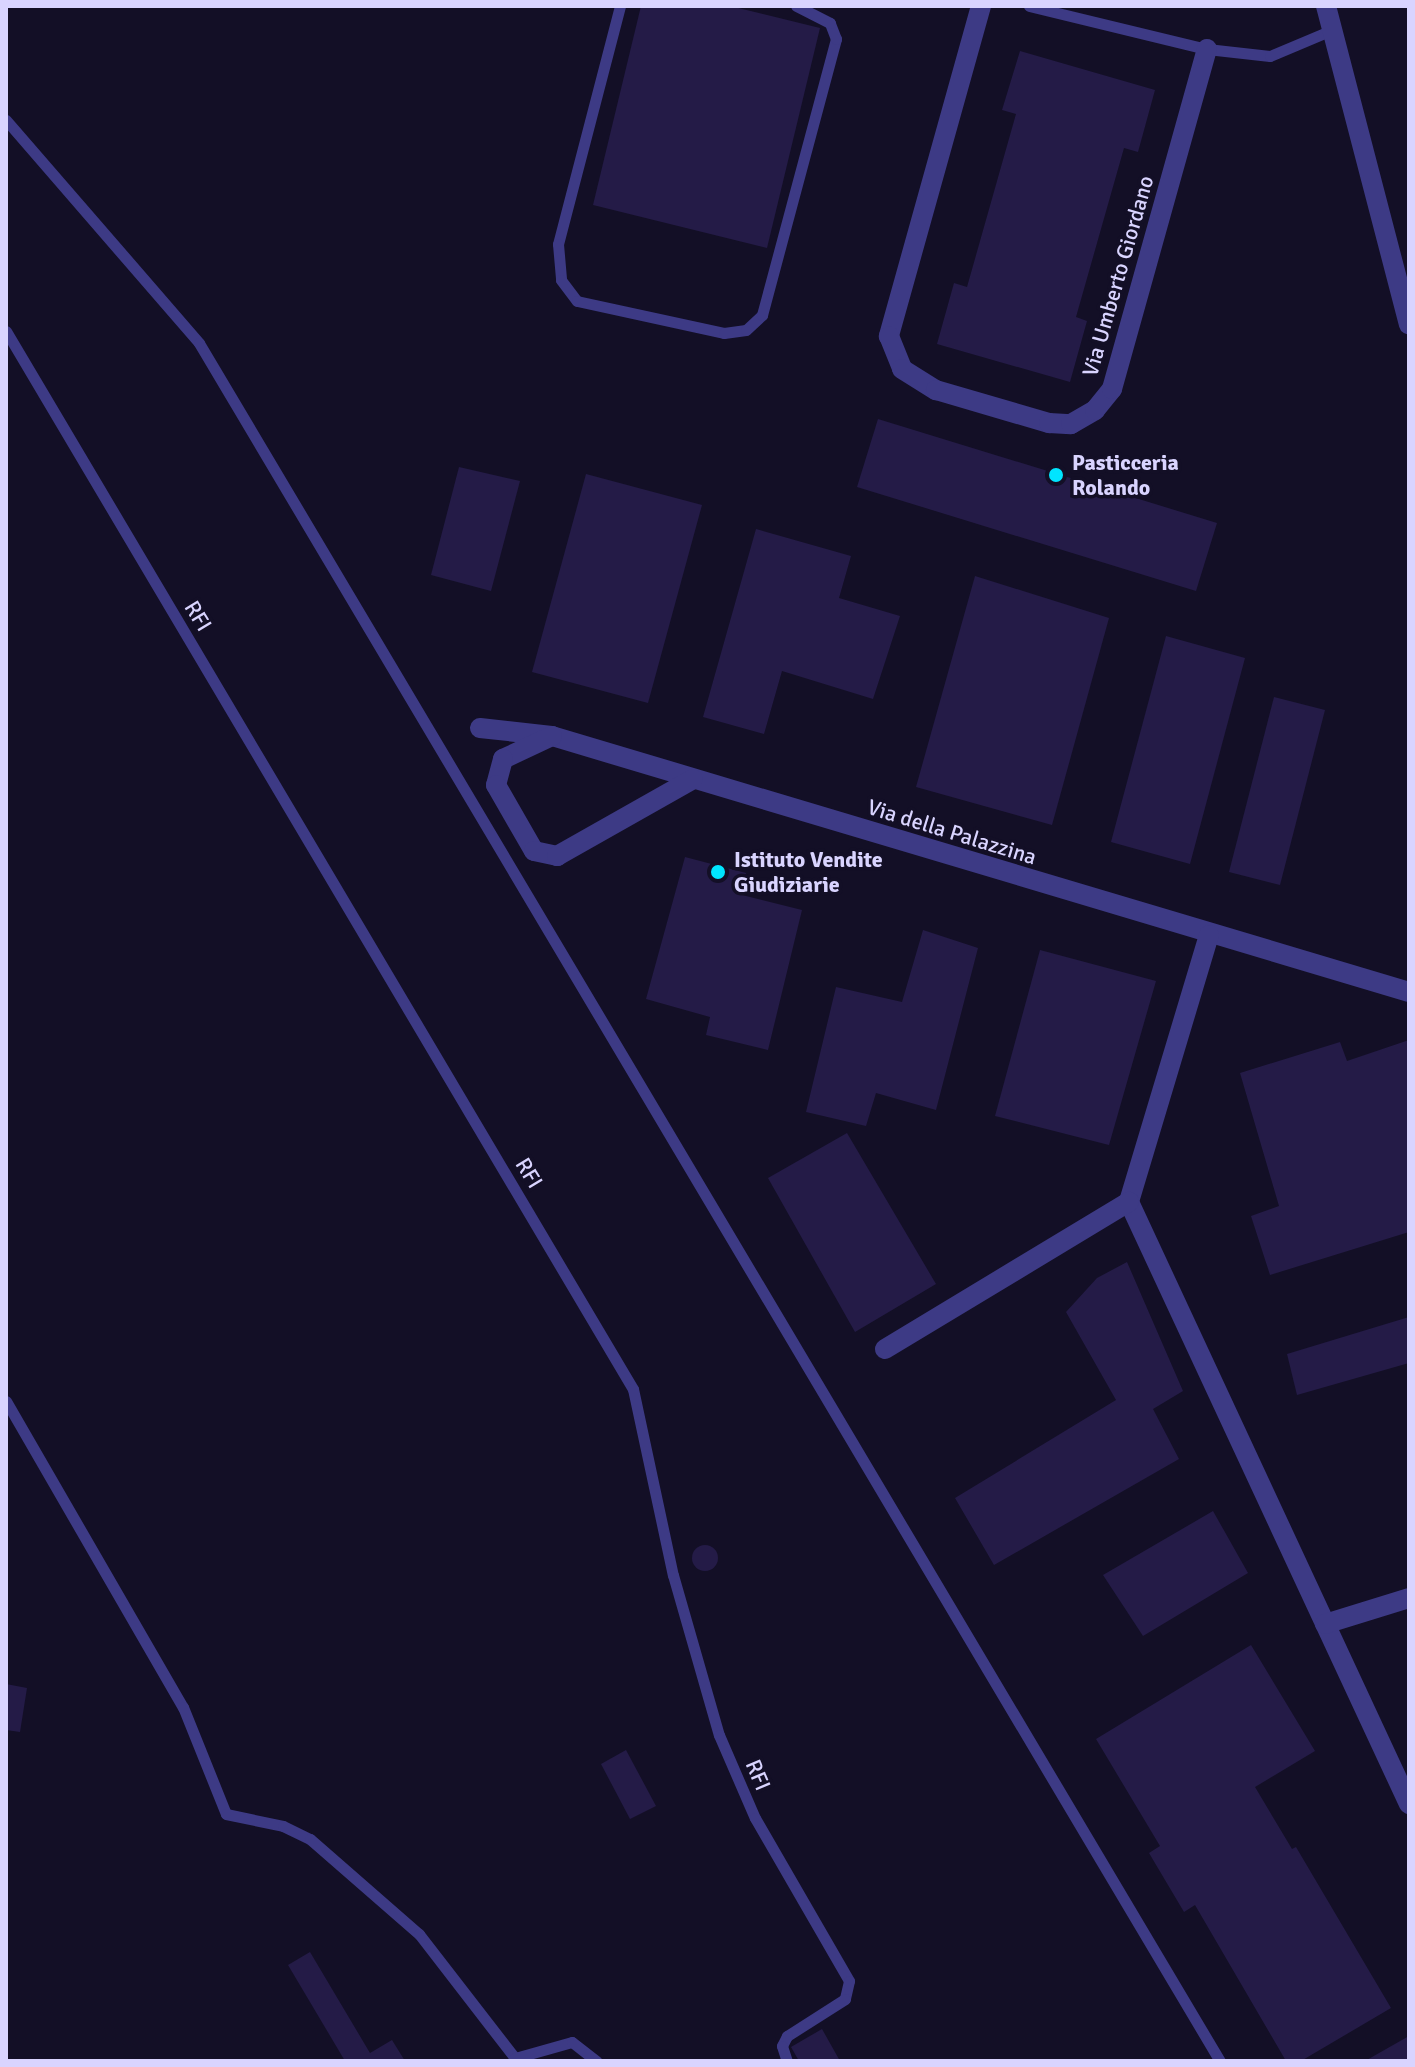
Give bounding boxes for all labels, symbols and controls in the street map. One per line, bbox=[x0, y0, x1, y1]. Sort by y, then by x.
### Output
street label: Via Umberto Giordano bbox=[1077, 173, 1159, 379]
place label: Pasticceria Rolando bbox=[1072, 449, 1179, 500]
marker: Pasticceria Rolando bbox=[1047, 466, 1065, 484]
street label: RFI bbox=[179, 596, 217, 636]
street label: Via della Palazzina bbox=[864, 794, 1040, 870]
place label: Istituto Vendite Giudiziarie bbox=[734, 846, 883, 898]
marker: Istituto Vendite Giudiziarie bbox=[709, 863, 727, 881]
street label: RFI bbox=[510, 1153, 548, 1193]
street label: RFI bbox=[740, 1756, 776, 1794]

